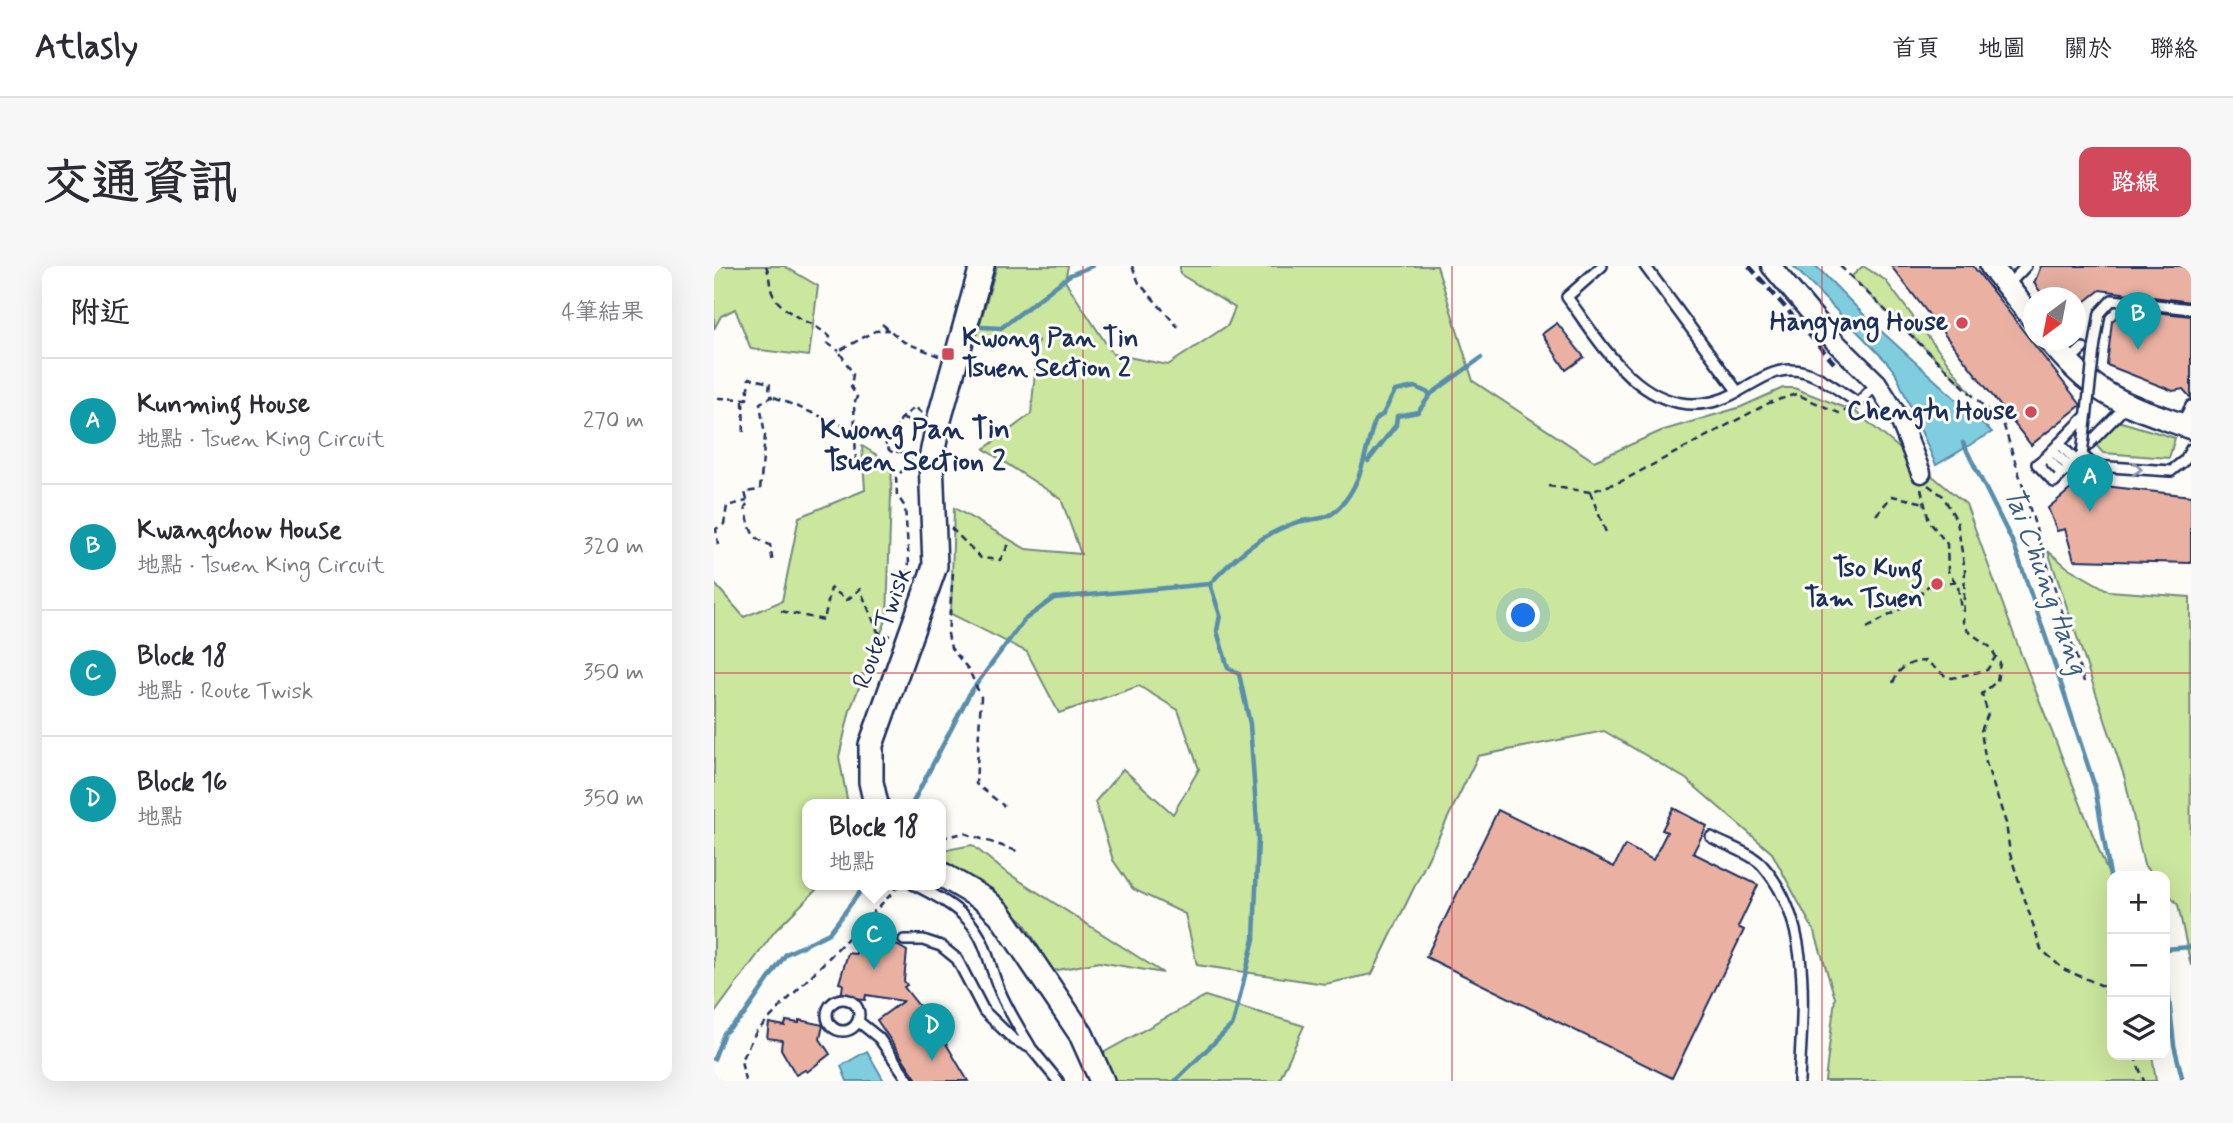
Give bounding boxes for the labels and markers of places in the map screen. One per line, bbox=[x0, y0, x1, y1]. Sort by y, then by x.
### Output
pin: B bbox=[2115, 292, 2161, 350]
place label: Hangyang House bbox=[1770, 306, 1948, 343]
marker: Hangyang House bbox=[1954, 315, 1970, 331]
place label: Kwong Pan Tin Tsuen Section 2 bbox=[962, 322, 1139, 386]
marker: Kwong Pan Tin Tsuen Section 2 bbox=[940, 346, 956, 362]
place label: Chengtu House bbox=[1847, 395, 2017, 430]
marker: Chengtu House bbox=[2023, 404, 2039, 420]
pin: A bbox=[2067, 454, 2113, 512]
place label: Tso Kung Tam Tsuen bbox=[1804, 552, 1923, 616]
marker: Tso Kung Tam Tsuen bbox=[1929, 576, 1945, 592]
pin: C bbox=[851, 912, 897, 970]
pin: D bbox=[909, 1003, 955, 1061]

